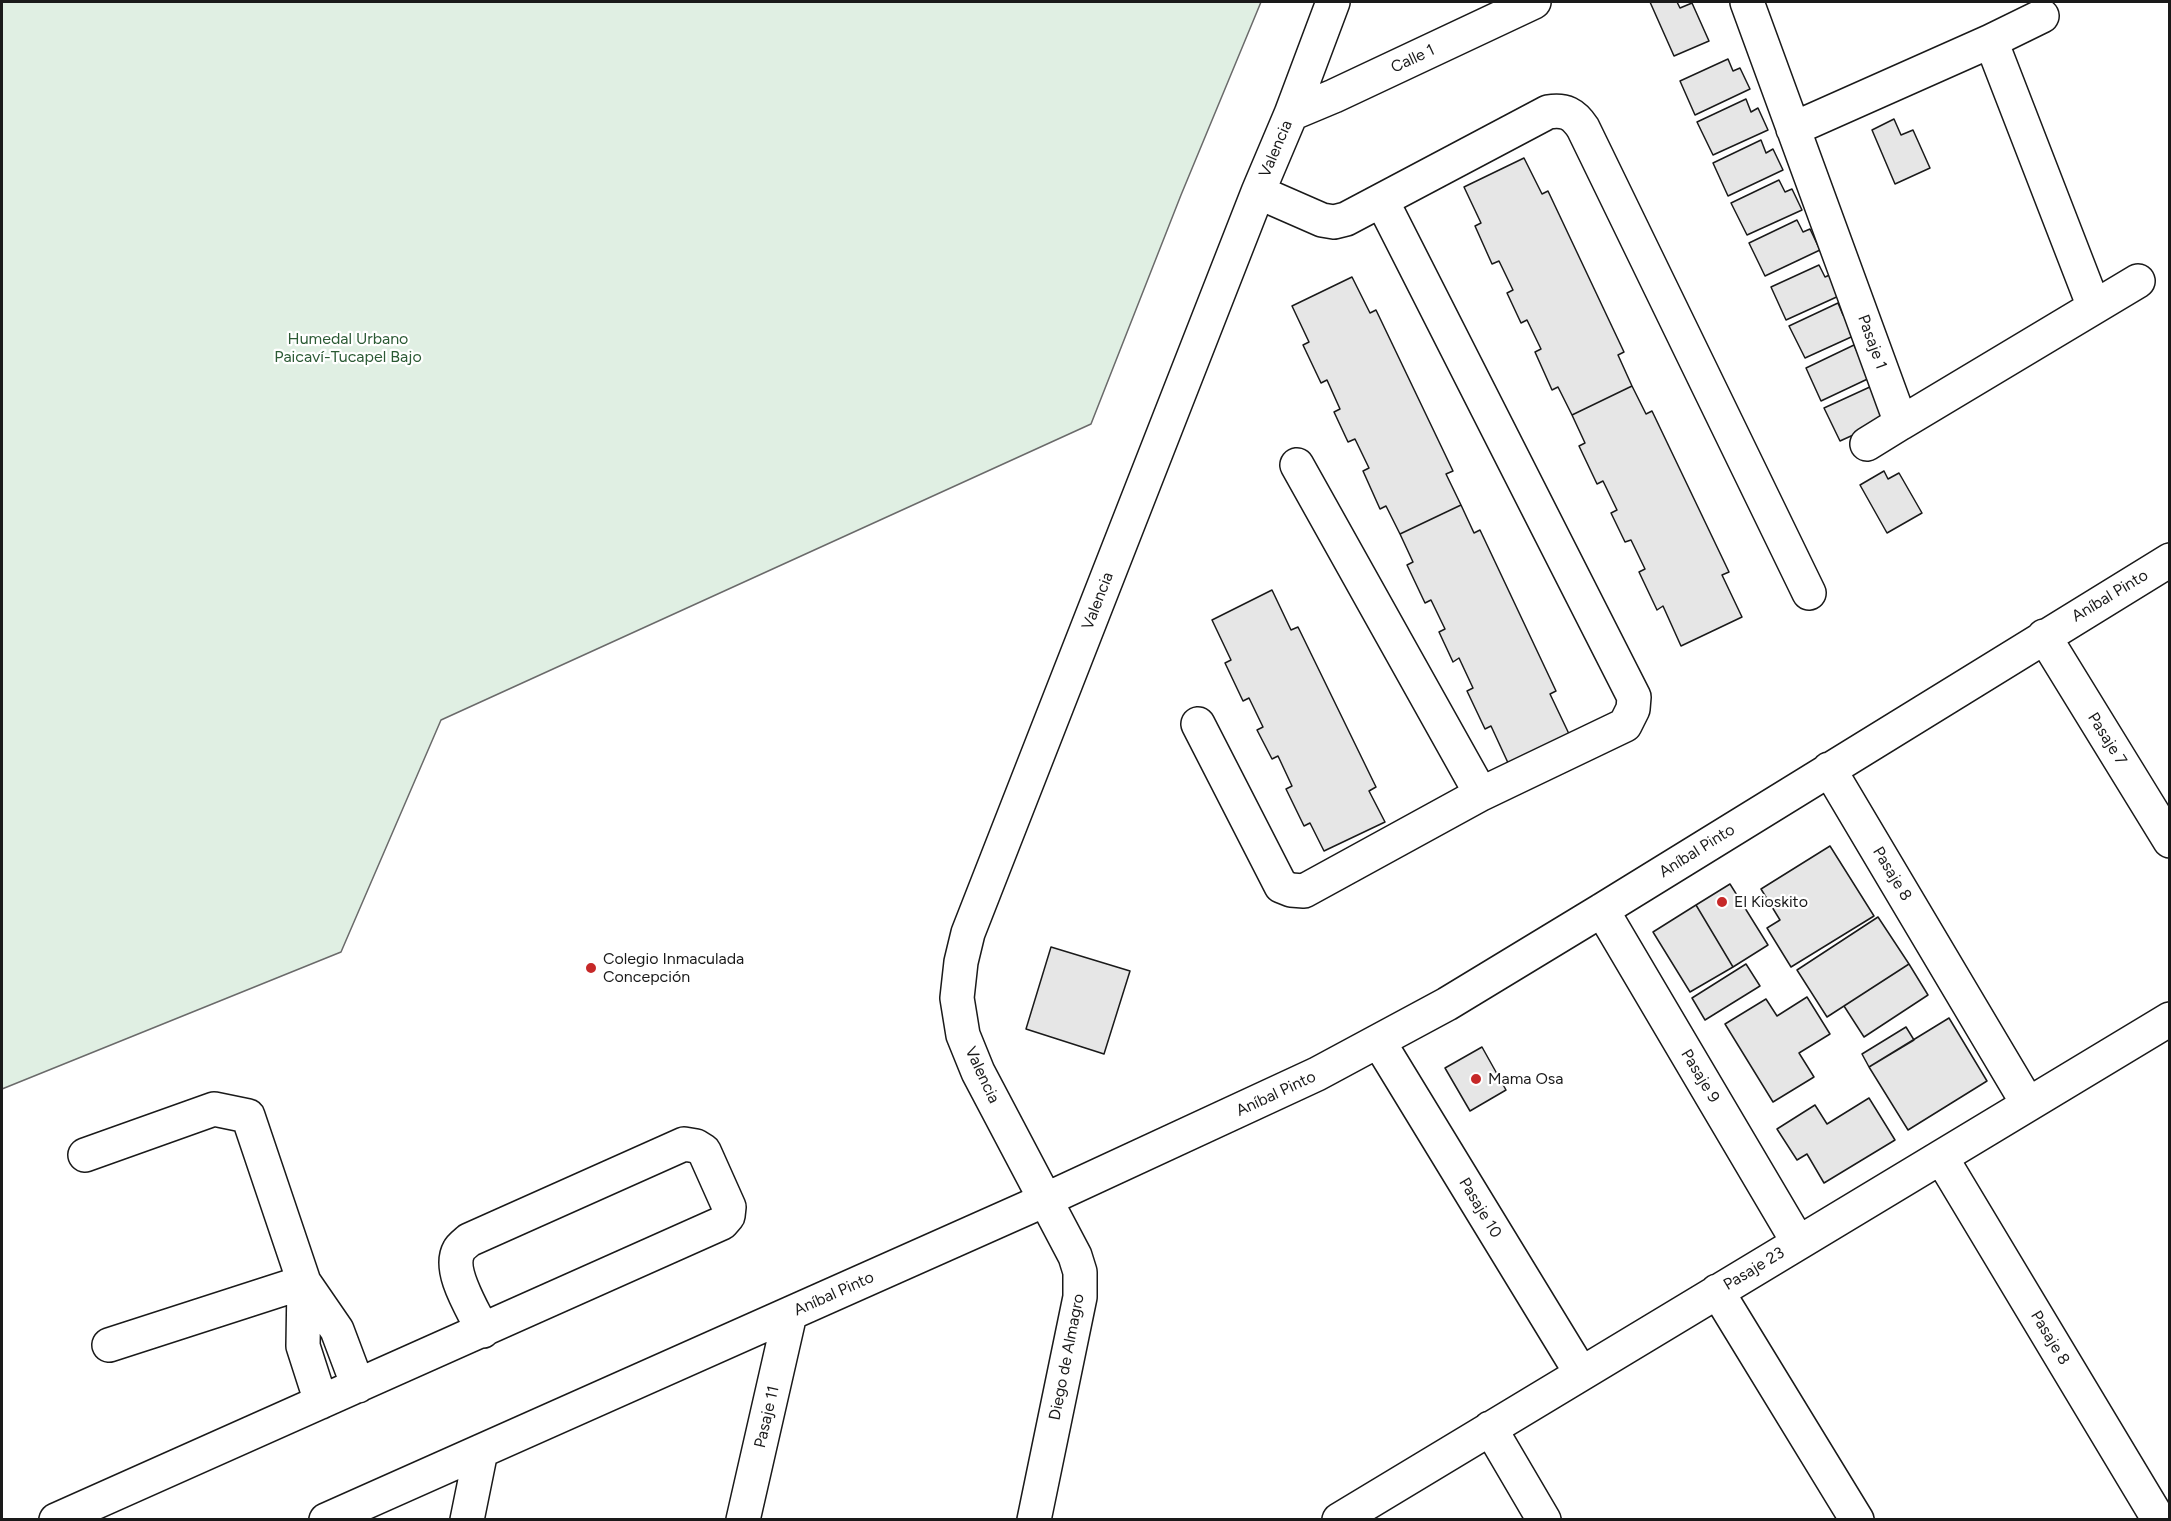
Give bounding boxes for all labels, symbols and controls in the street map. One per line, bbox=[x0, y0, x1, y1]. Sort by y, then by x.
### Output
street label: Calle 1 bbox=[1388, 41, 1438, 77]
street label: Valencia bbox=[1255, 117, 1297, 181]
street label: Pasaje 1 bbox=[1853, 312, 1891, 372]
park label: Humedal Urbano Paicaví-Tucapel Bajo bbox=[274, 329, 422, 367]
street label: Aníbal Pinto bbox=[2068, 566, 2152, 626]
street label: Valencia bbox=[1078, 569, 1118, 633]
street label: Pasaje 7 bbox=[2083, 709, 2131, 769]
street label: Aníbal Pinto bbox=[1656, 820, 1738, 882]
street label: Pasaje 8 bbox=[1868, 843, 1916, 905]
place label: El Kioskito bbox=[1734, 892, 1808, 912]
marker: El Kioskito bbox=[1715, 895, 1729, 909]
place label: Colegio Inmaculada Concepción bbox=[603, 949, 744, 987]
marker: Colegio Inmaculada Concepción bbox=[584, 961, 598, 975]
street label: Valencia bbox=[961, 1044, 1003, 1106]
street label: Pasaje 9 bbox=[1677, 1046, 1723, 1106]
street label: Aníbal Pinto bbox=[1233, 1067, 1319, 1121]
place label: Mama Osa bbox=[1488, 1069, 1563, 1089]
marker: Mama Osa bbox=[1469, 1072, 1483, 1086]
street label: Pasaje 10 bbox=[1455, 1174, 1505, 1242]
street label: Pasaje 23 bbox=[1720, 1243, 1788, 1295]
street label: Aníbal Pinto bbox=[791, 1268, 877, 1320]
street label: Diego de Almagro bbox=[1045, 1292, 1089, 1422]
street label: Pasaje 8 bbox=[2026, 1307, 2074, 1369]
street label: Pasaje 11 bbox=[751, 1384, 783, 1450]

